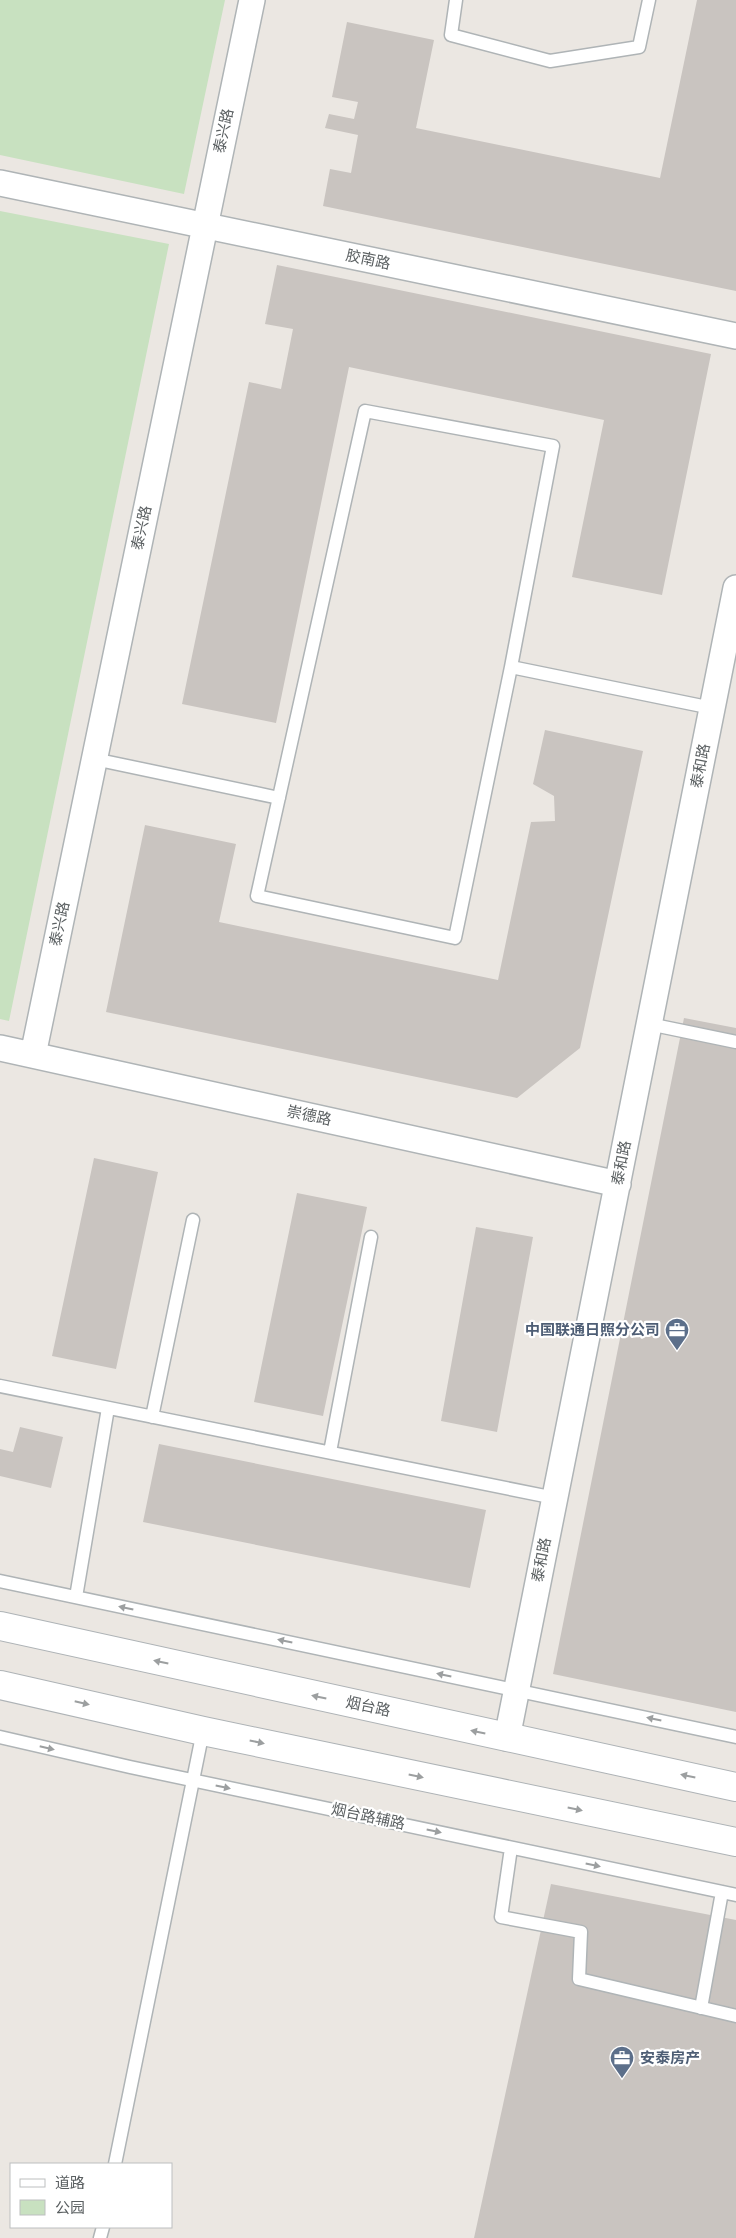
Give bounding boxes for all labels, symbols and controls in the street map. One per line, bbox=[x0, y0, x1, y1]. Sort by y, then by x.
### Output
street label: 泰兴路 bbox=[209, 107, 239, 155]
street label: 胶南路 bbox=[344, 245, 392, 275]
street label: 泰兴路 bbox=[127, 504, 157, 552]
street label: 泰和路 bbox=[686, 742, 716, 790]
street label: 泰兴路 bbox=[45, 900, 75, 948]
street label: 崇德路 bbox=[285, 1101, 333, 1131]
street label: 泰和路 bbox=[607, 1139, 637, 1187]
office icon: 中国联通日照分公司 bbox=[664, 1317, 690, 1351]
place label: 中国联通日照分公司 bbox=[525, 1320, 660, 1341]
street label: 泰和路 bbox=[527, 1536, 557, 1584]
one-way arrow bbox=[117, 1603, 133, 1611]
one-way arrow bbox=[277, 1637, 292, 1645]
one-way arrow bbox=[153, 1658, 168, 1666]
one-way arrow bbox=[436, 1671, 451, 1679]
street label: 烟台路 bbox=[344, 1692, 392, 1722]
one-way arrow bbox=[312, 1693, 327, 1701]
one-way arrow bbox=[74, 1700, 90, 1708]
one-way arrow bbox=[646, 1715, 662, 1723]
one-way arrow bbox=[470, 1728, 486, 1736]
one-way arrow bbox=[250, 1739, 266, 1747]
one-way arrow bbox=[40, 1744, 55, 1752]
one-way arrow bbox=[409, 1772, 424, 1780]
one-way arrow bbox=[680, 1772, 696, 1780]
one-way arrow bbox=[216, 1783, 231, 1791]
street label: 烟台路辅路 bbox=[329, 1799, 407, 1835]
one-way arrow bbox=[568, 1806, 584, 1814]
one-way arrow bbox=[426, 1827, 441, 1835]
one-way arrow bbox=[585, 1861, 600, 1869]
office icon: 安泰房产 bbox=[609, 2045, 635, 2079]
place label: 安泰房产 bbox=[640, 2048, 700, 2069]
legend bbox=[10, 2163, 172, 2228]
text: 道路 bbox=[55, 2173, 85, 2194]
text: 公园 bbox=[55, 2198, 85, 2219]

